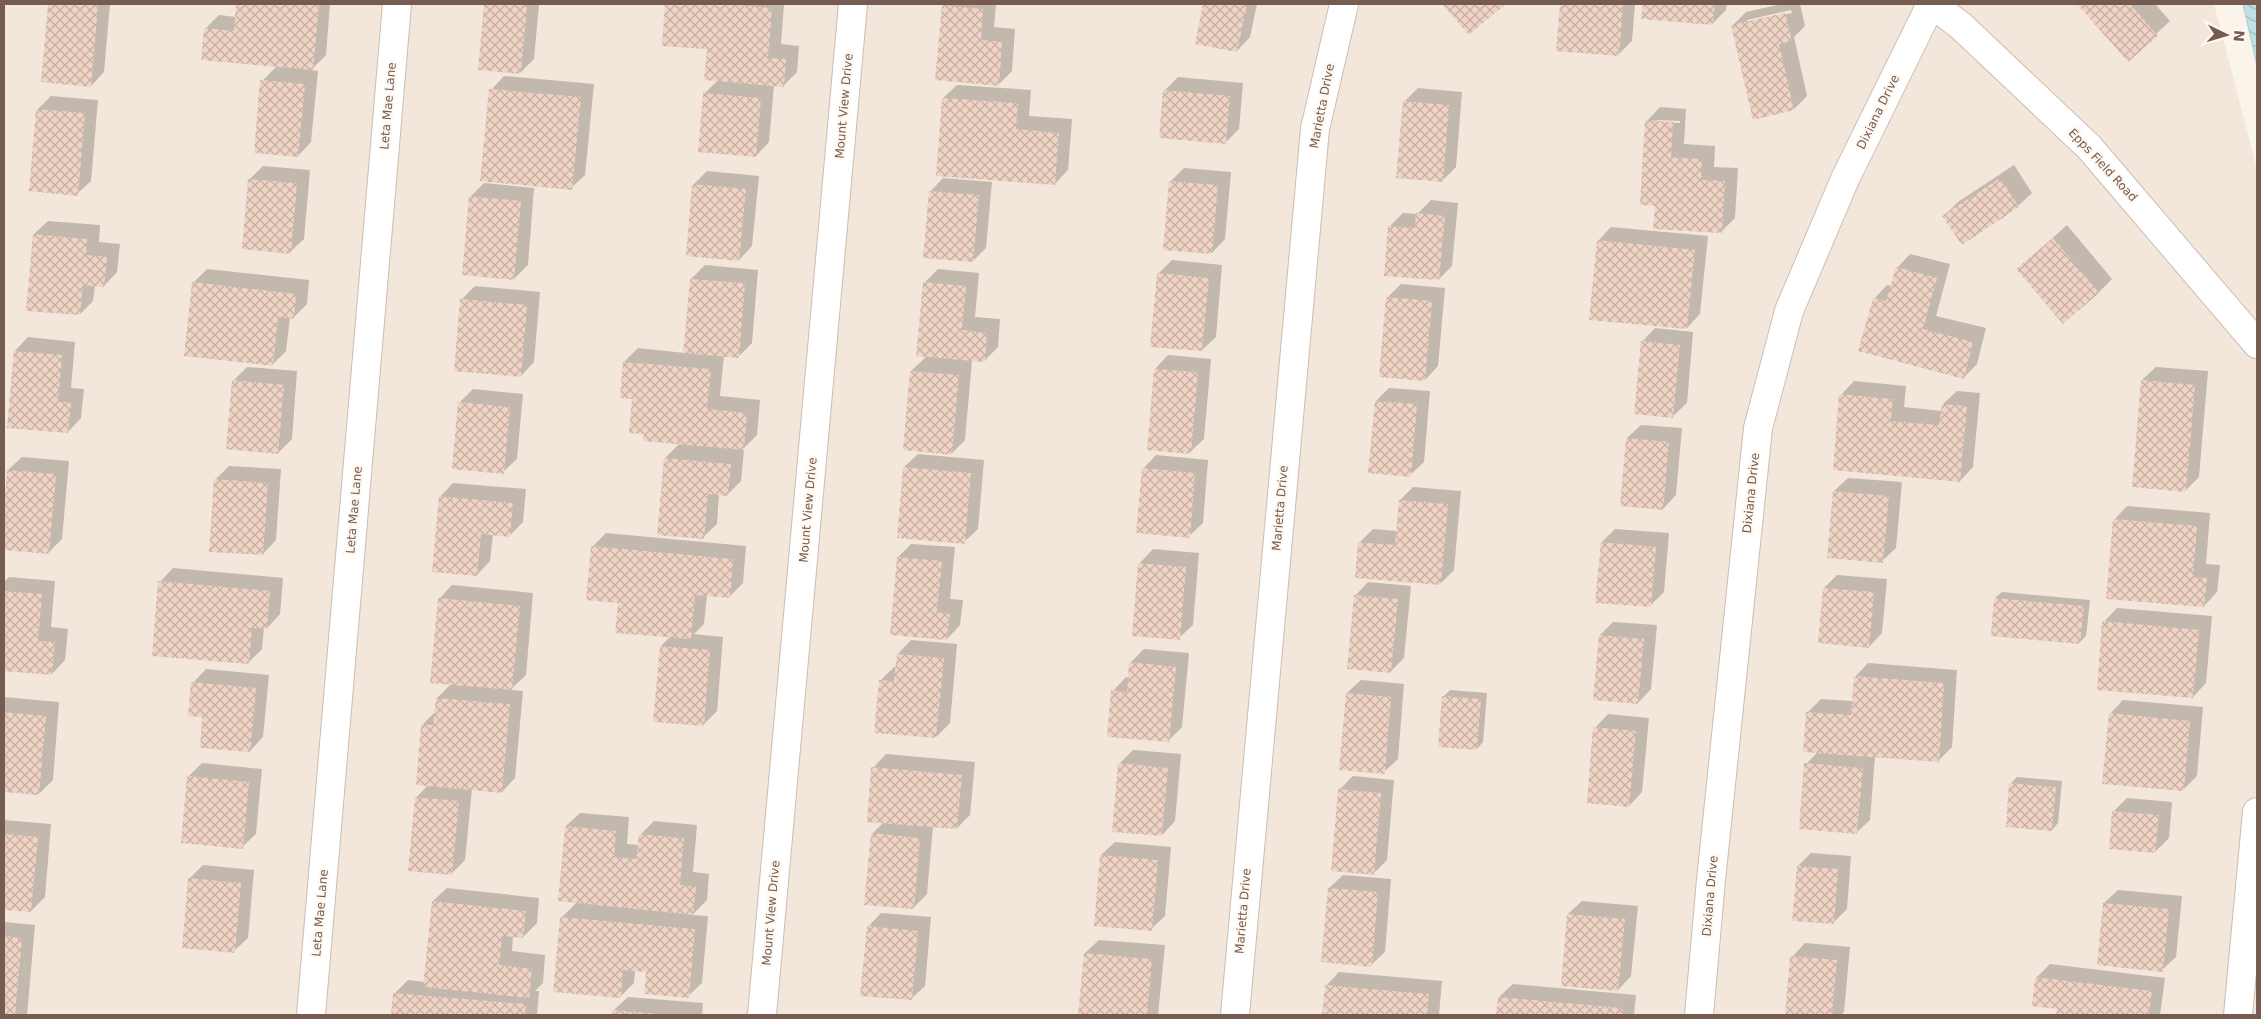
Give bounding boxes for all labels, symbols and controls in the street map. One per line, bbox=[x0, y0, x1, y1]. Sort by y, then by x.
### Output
north arrow bbox=[2201, 10, 2251, 60]
text: N bbox=[2230, 30, 2247, 43]
street label: Mount View Drive bbox=[832, 53, 856, 159]
street label: Leta Mae Lane bbox=[377, 62, 399, 150]
street label: Marietta Drive bbox=[1307, 62, 1337, 150]
street label: Dixiana Drive bbox=[1854, 72, 1902, 152]
street label: Epps Field Road bbox=[2066, 126, 2140, 204]
street label: Dixiana Drive bbox=[1740, 452, 1762, 534]
street label: Mount View Drive bbox=[796, 457, 820, 563]
street label: Marietta Drive bbox=[1269, 465, 1291, 551]
street label: Leta Mae Lane bbox=[343, 466, 365, 554]
street label: Dixiana Drive bbox=[1699, 855, 1721, 937]
street label: Mount View Drive bbox=[759, 860, 783, 966]
street label: Marietta Drive bbox=[1232, 868, 1254, 954]
street label: Leta Mae Lane bbox=[309, 869, 331, 957]

